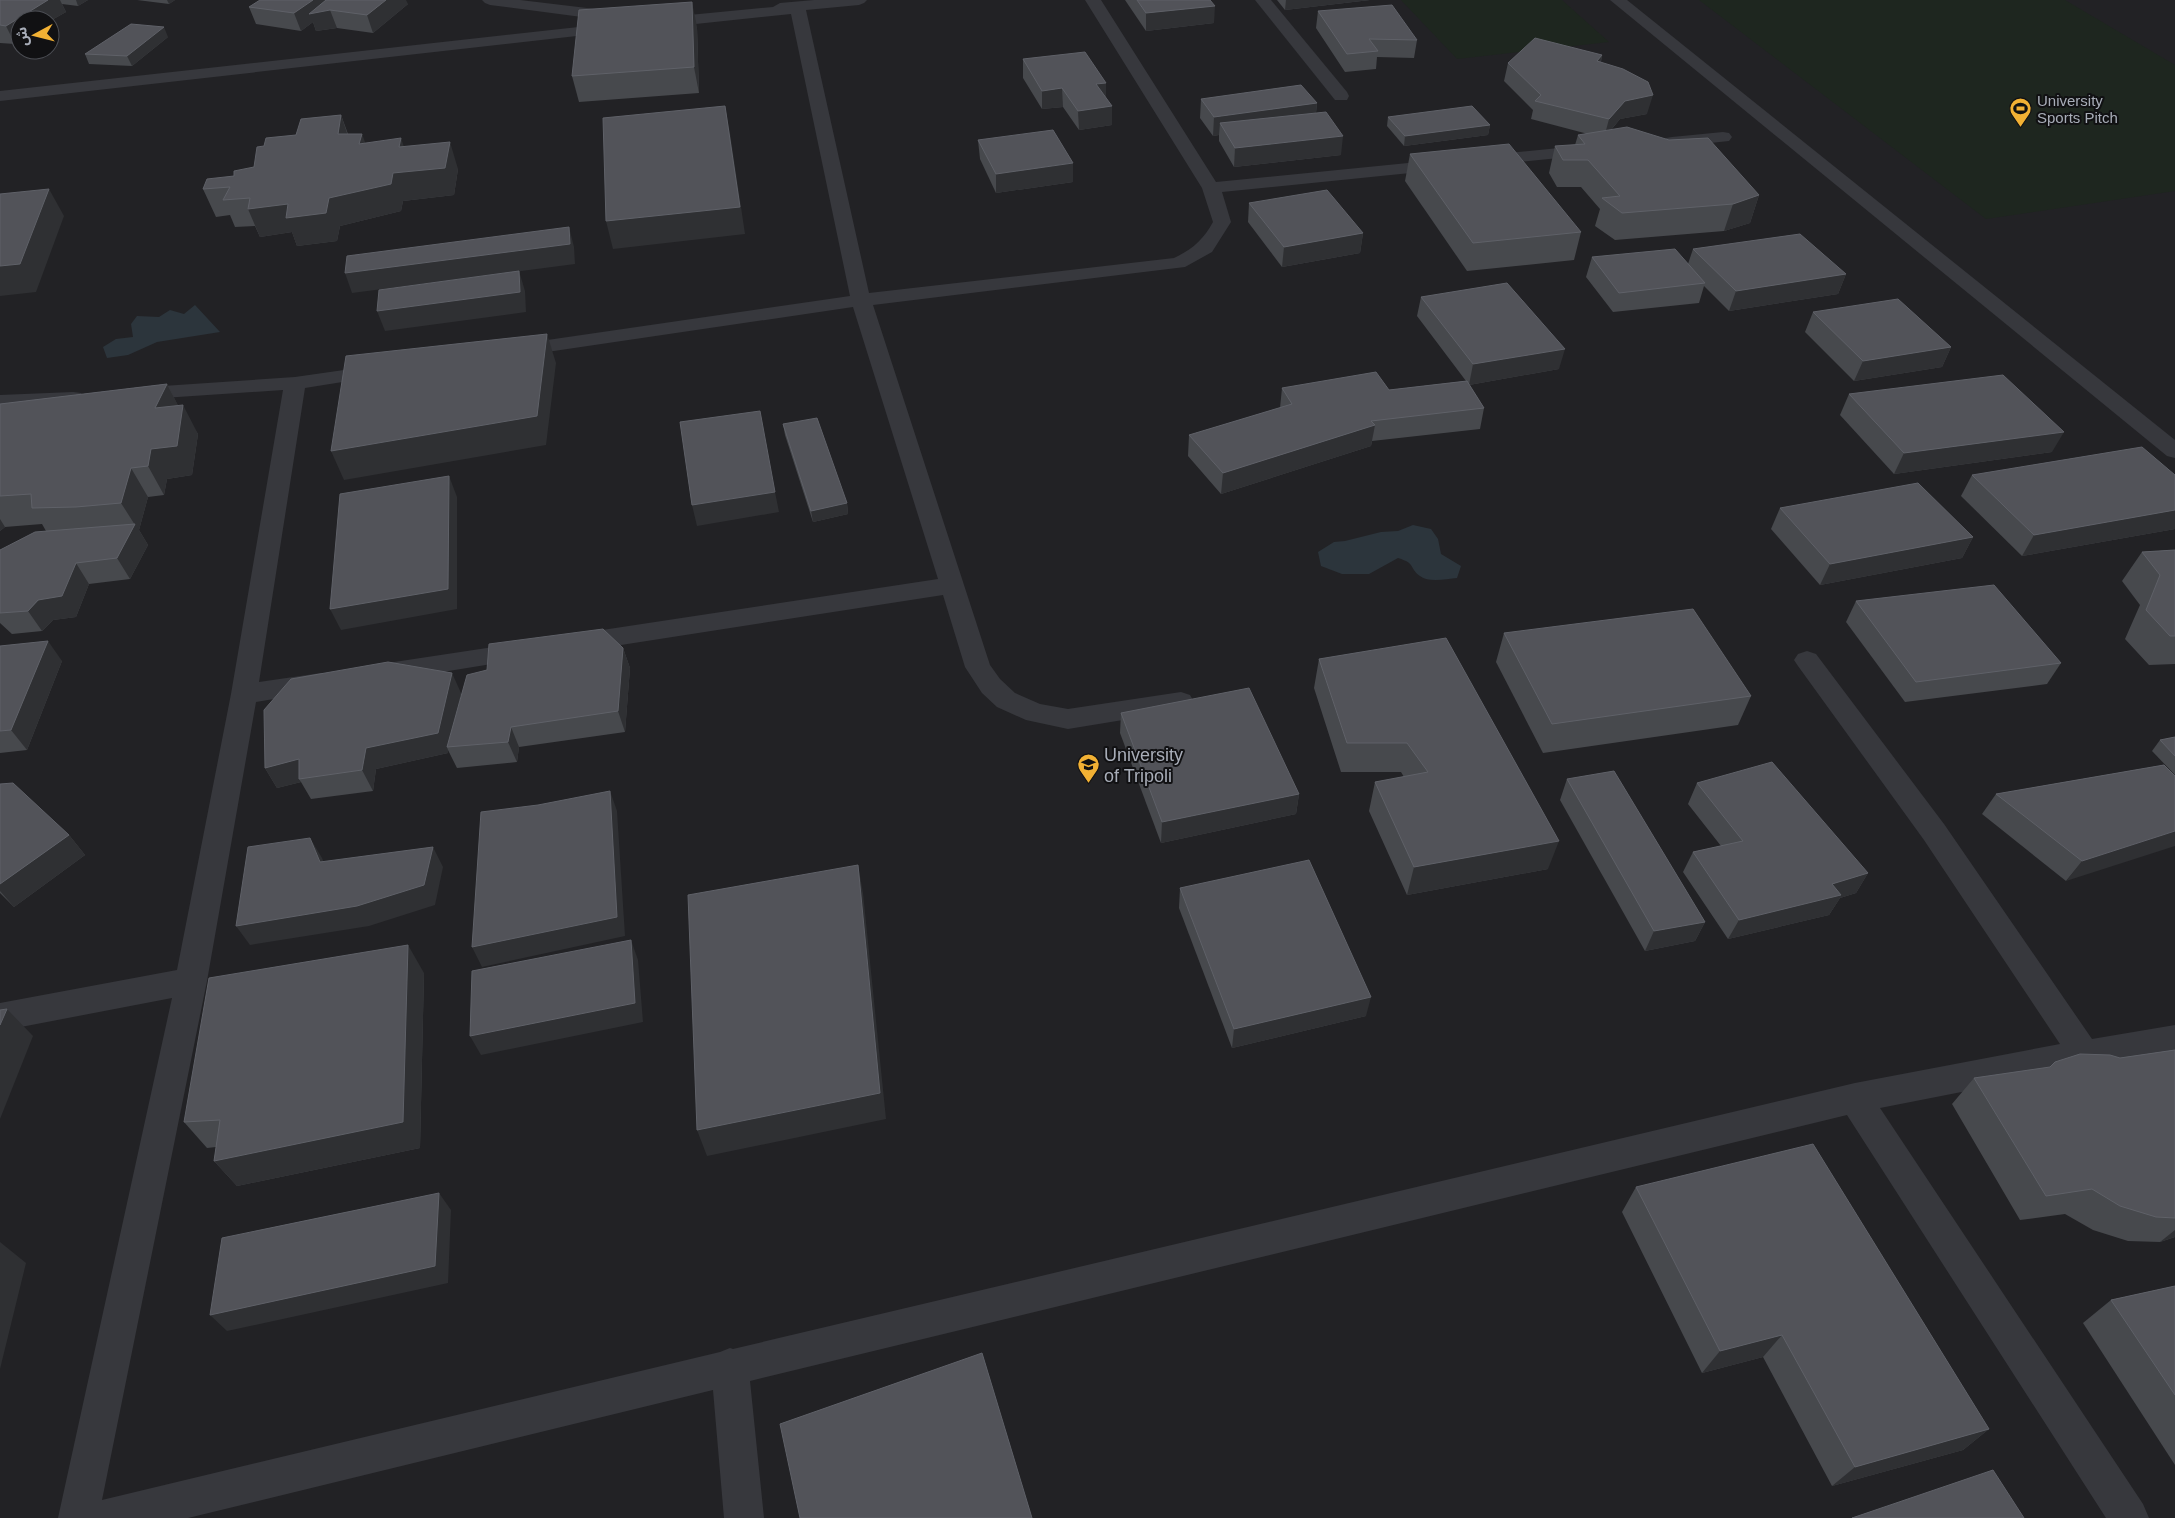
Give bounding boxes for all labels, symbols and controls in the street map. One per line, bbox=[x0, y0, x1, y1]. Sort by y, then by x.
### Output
north arrow bbox=[10, 10, 60, 60]
text: ش bbox=[13, 26, 31, 47]
place label: University Sports Pitch bbox=[2037, 92, 2118, 126]
sports icon: University Sports Pitch bbox=[2009, 97, 2033, 128]
place label: University of Tripoli bbox=[1104, 745, 1183, 786]
school or university icon: University of Tripoli bbox=[1076, 753, 1100, 784]

